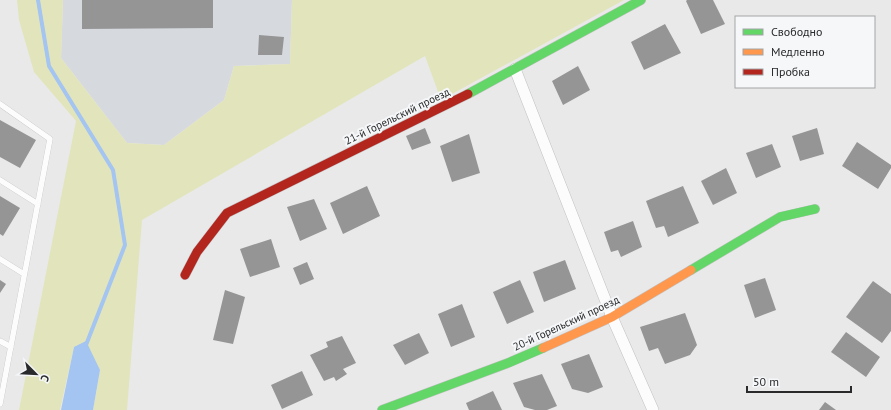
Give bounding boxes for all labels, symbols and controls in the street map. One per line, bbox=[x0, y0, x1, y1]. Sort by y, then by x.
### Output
legend bbox=[735, 16, 875, 88]
text: Свободно bbox=[771, 24, 822, 39]
text: Медленно bbox=[771, 44, 825, 59]
text: Пробка bbox=[771, 64, 810, 79]
street label: 21-й Горельский проезд bbox=[342, 84, 452, 148]
street label: 20-й Горельский проезд bbox=[511, 292, 621, 354]
north arrow bbox=[16, 354, 56, 394]
scale bar bbox=[747, 368, 851, 394]
text: С bbox=[37, 372, 53, 384]
text: 50 m bbox=[753, 374, 779, 389]

